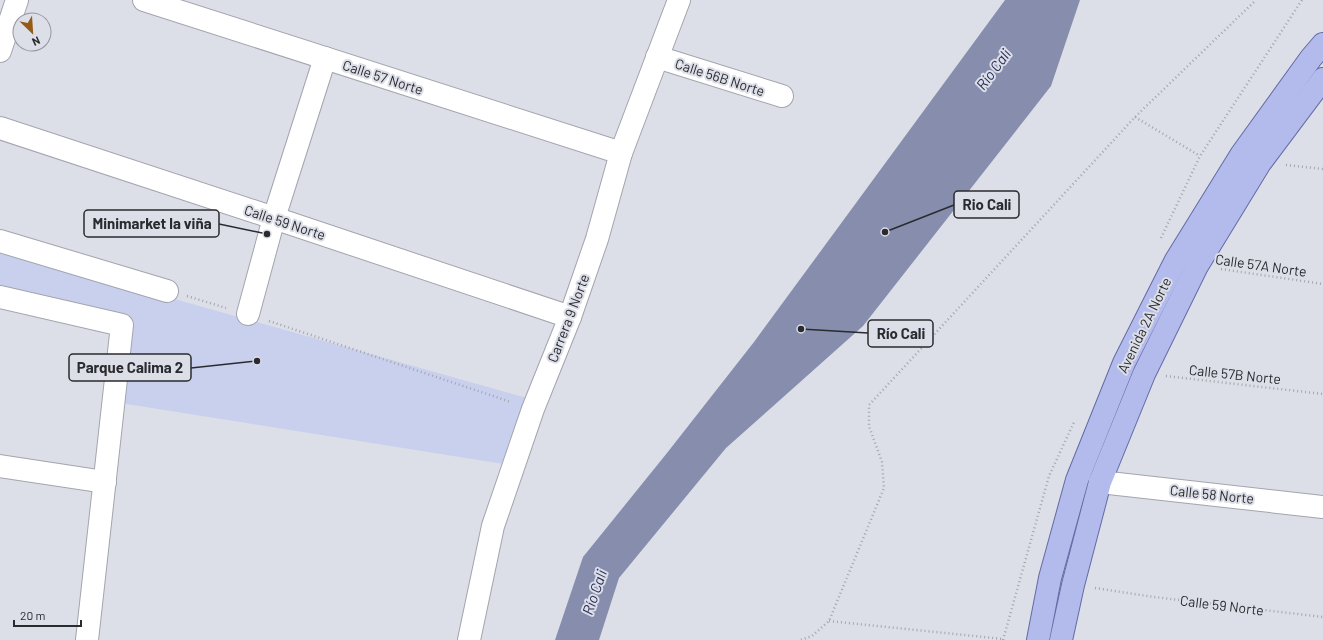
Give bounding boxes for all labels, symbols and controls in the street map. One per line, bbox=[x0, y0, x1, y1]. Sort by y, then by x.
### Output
north arrow bbox=[12, 12, 52, 52]
text: N bbox=[30, 34, 43, 49]
water label: Río Cali bbox=[972, 45, 1014, 93]
street label: Calle 56B Norte bbox=[673, 55, 767, 99]
street label: Calle 57 Norte bbox=[341, 56, 425, 98]
callout: Rio Cali bbox=[954, 191, 1019, 218]
text: Rio Cali bbox=[963, 195, 1012, 213]
street label: Calle 59 Norte bbox=[242, 201, 328, 243]
callout: Minimarket la viña bbox=[84, 210, 219, 237]
text: Minimarket la viña bbox=[92, 214, 212, 232]
street label: Calle 57A Norte bbox=[1214, 250, 1308, 280]
street label: Carrera 9 Norte bbox=[543, 272, 593, 364]
street label: Avenida 2A Norte bbox=[1114, 274, 1174, 376]
callout: Río Cali bbox=[868, 320, 933, 347]
text: Río Cali bbox=[877, 324, 925, 342]
callout: Parque Calima 2 bbox=[69, 354, 191, 381]
text: Parque Calima 2 bbox=[77, 358, 183, 376]
street label: Calle 57B Norte bbox=[1188, 361, 1282, 387]
street label: Calle 58 Norte bbox=[1169, 481, 1255, 507]
water label: Río Cali bbox=[578, 567, 610, 617]
street label: Calle 59 Norte bbox=[1179, 591, 1265, 619]
scale bar bbox=[14, 602, 81, 628]
text: 20 m bbox=[20, 608, 46, 622]

